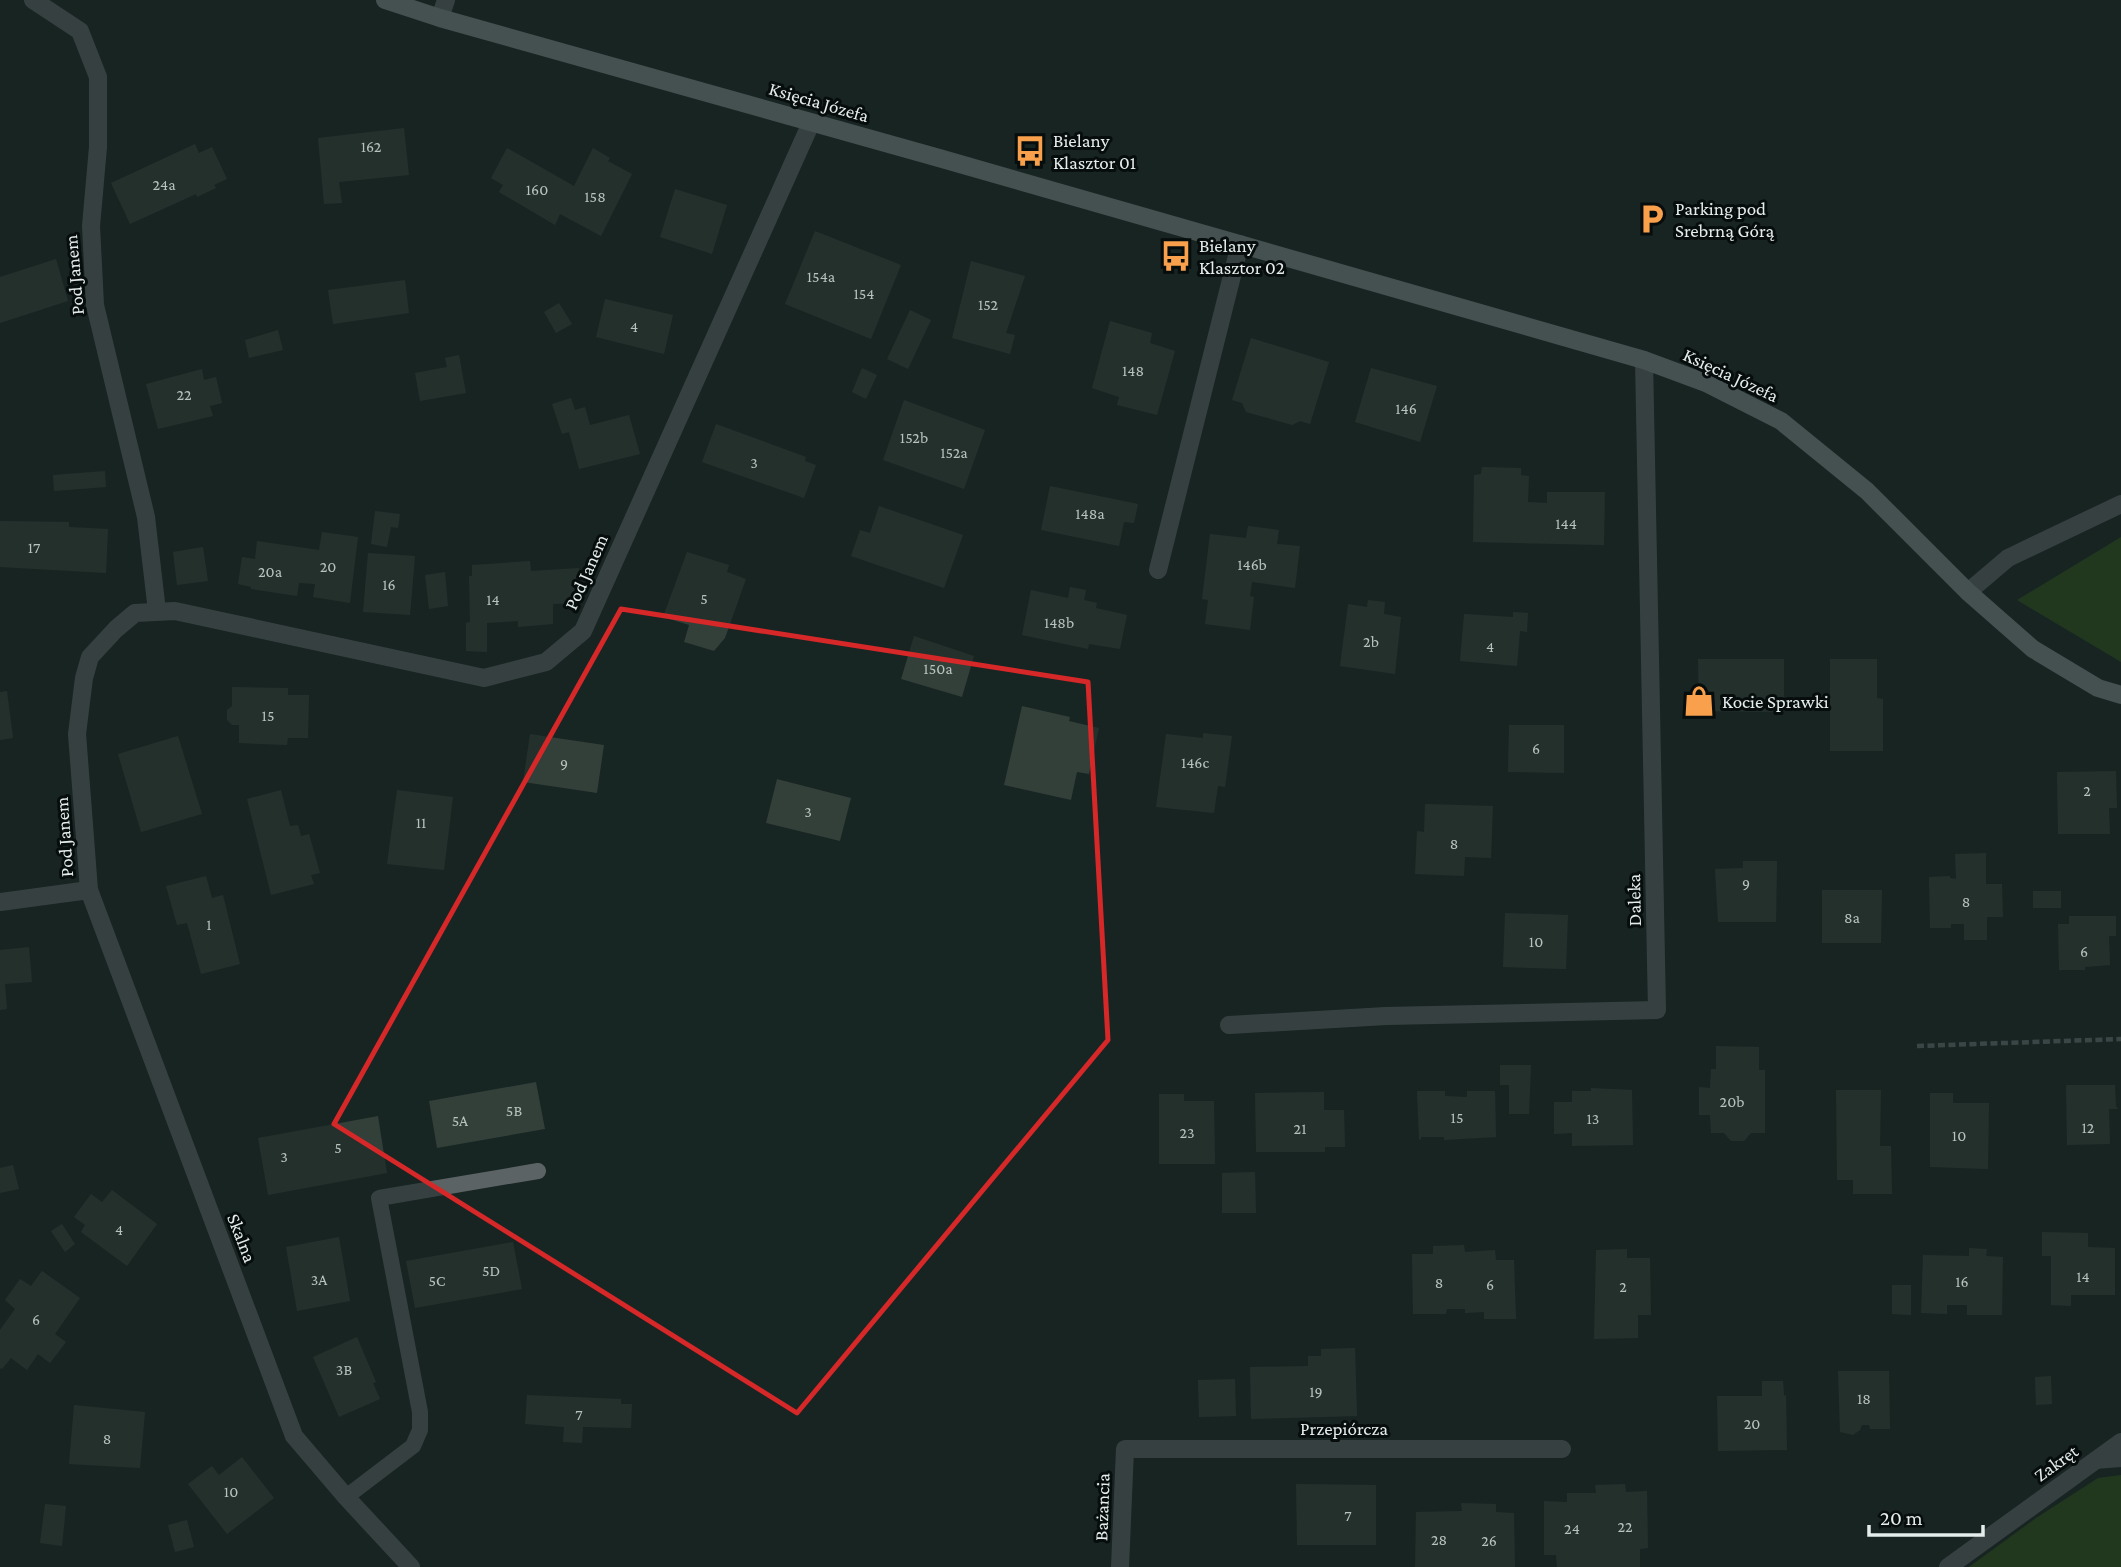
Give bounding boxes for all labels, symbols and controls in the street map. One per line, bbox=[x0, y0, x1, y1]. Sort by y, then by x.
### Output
street label: Księcia Józefa bbox=[767, 78, 871, 126]
place label: Bielany Klasztor 01 bbox=[1053, 130, 1136, 173]
bus stop icon: Bielany Klasztor 01 bbox=[1013, 134, 1047, 168]
house number: 162 bbox=[361, 138, 382, 155]
house number: 24a bbox=[152, 176, 176, 193]
house number: 160 bbox=[526, 181, 548, 198]
house number: 158 bbox=[584, 188, 606, 205]
place label: Parking pod Srebrną Górą bbox=[1675, 198, 1774, 241]
parking icon: Parking pod Srebrną Górą bbox=[1635, 202, 1669, 236]
street label: Pod Janem bbox=[60, 234, 88, 316]
place label: Bielany Klasztor 02 bbox=[1199, 235, 1285, 278]
bus stop icon: Bielany Klasztor 02 bbox=[1159, 239, 1193, 273]
house number: 154a bbox=[807, 268, 836, 285]
house number: 154 bbox=[853, 285, 875, 302]
house number: 152 bbox=[978, 296, 998, 313]
house number: 4 bbox=[630, 318, 638, 335]
street label: Księcia Józefa bbox=[1680, 344, 1782, 406]
house number: 148 bbox=[1122, 362, 1144, 379]
house number: 22 bbox=[176, 386, 192, 403]
house number: 146 bbox=[1395, 400, 1417, 417]
house number: 152b bbox=[900, 429, 928, 446]
house number: 152a bbox=[940, 444, 968, 461]
house number: 3 bbox=[750, 454, 758, 471]
house number: 148a bbox=[1075, 505, 1105, 522]
house number: 144 bbox=[1555, 515, 1577, 532]
street label: Pod Janem bbox=[560, 531, 612, 613]
house number: 17 bbox=[28, 539, 41, 556]
house number: 146b bbox=[1237, 556, 1267, 573]
house number: 20 bbox=[320, 558, 336, 575]
house number: 20a bbox=[258, 563, 283, 580]
house number: 16 bbox=[382, 576, 396, 593]
house number: 5 bbox=[700, 590, 708, 607]
house number: 14 bbox=[486, 591, 500, 608]
house number: 148b bbox=[1044, 614, 1074, 631]
house number: 2b bbox=[1363, 633, 1379, 650]
house number: 4 bbox=[1486, 638, 1494, 655]
house number: 150a bbox=[923, 660, 953, 677]
shop icon: Kocie Sprawki bbox=[1682, 684, 1716, 718]
place label: Kocie Sprawki bbox=[1722, 691, 1829, 712]
house number: 15 bbox=[262, 707, 274, 724]
house number: 6 bbox=[1532, 740, 1540, 757]
house number: 146c bbox=[1181, 754, 1209, 771]
house number: 9 bbox=[560, 755, 568, 772]
house number: 2 bbox=[2083, 782, 2091, 799]
street label: Pod Janem bbox=[51, 796, 77, 878]
house number: 3 bbox=[804, 803, 812, 820]
house number: 11 bbox=[416, 814, 426, 831]
house number: 8 bbox=[1450, 835, 1458, 852]
street label: Daleka bbox=[1623, 873, 1645, 926]
house number: 9 bbox=[1742, 875, 1750, 892]
house number: 8 bbox=[1962, 893, 1970, 910]
house number: 8a bbox=[1844, 909, 1861, 926]
house number: 1 bbox=[206, 916, 212, 933]
house number: 10 bbox=[1529, 933, 1543, 950]
house number: 6 bbox=[2080, 943, 2088, 960]
house number: 20b bbox=[1720, 1093, 1744, 1110]
house number: 5B bbox=[506, 1102, 522, 1119]
house number: 15 bbox=[1451, 1109, 1463, 1126]
house number: 13 bbox=[1587, 1110, 1599, 1127]
house number: 5A bbox=[452, 1112, 469, 1129]
house number: 12 bbox=[2082, 1119, 2095, 1136]
house number: 21 bbox=[1294, 1120, 1306, 1137]
house number: 23 bbox=[1179, 1124, 1195, 1141]
house number: 10 bbox=[1952, 1127, 1966, 1144]
house number: 5 bbox=[334, 1139, 342, 1156]
house number: 3 bbox=[280, 1148, 288, 1165]
street label: Skalna bbox=[223, 1211, 261, 1266]
house number: 4 bbox=[115, 1221, 123, 1238]
house number: 5D bbox=[482, 1262, 500, 1279]
house number: 14 bbox=[2076, 1268, 2090, 1285]
house number: 3A bbox=[311, 1271, 328, 1288]
house number: 5C bbox=[429, 1272, 445, 1289]
house number: 16 bbox=[1955, 1273, 1969, 1290]
house number: 8 bbox=[1435, 1274, 1443, 1291]
house number: 6 bbox=[1486, 1276, 1494, 1293]
house number: 2 bbox=[1619, 1278, 1627, 1295]
house number: 6 bbox=[32, 1311, 40, 1328]
house number: 3B bbox=[336, 1361, 352, 1378]
house number: 19 bbox=[1309, 1383, 1323, 1400]
house number: 18 bbox=[1857, 1390, 1871, 1407]
house number: 7 bbox=[575, 1406, 583, 1423]
house number: 20 bbox=[1744, 1415, 1760, 1432]
street label: Przepiórcza bbox=[1300, 1418, 1388, 1439]
house number: 8 bbox=[103, 1430, 111, 1447]
street label: Zakręt bbox=[2030, 1440, 2082, 1486]
street label: Bażancia bbox=[1090, 1473, 1114, 1541]
house number: 10 bbox=[224, 1483, 238, 1500]
scale bar bbox=[1869, 1494, 1983, 1538]
text: 20 m bbox=[1880, 1506, 1923, 1530]
house number: 7 bbox=[1344, 1507, 1352, 1524]
house number: 22 bbox=[1617, 1518, 1633, 1535]
house number: 24 bbox=[1564, 1520, 1580, 1537]
house number: 28 bbox=[1431, 1531, 1447, 1548]
house number: 26 bbox=[1481, 1532, 1497, 1549]

